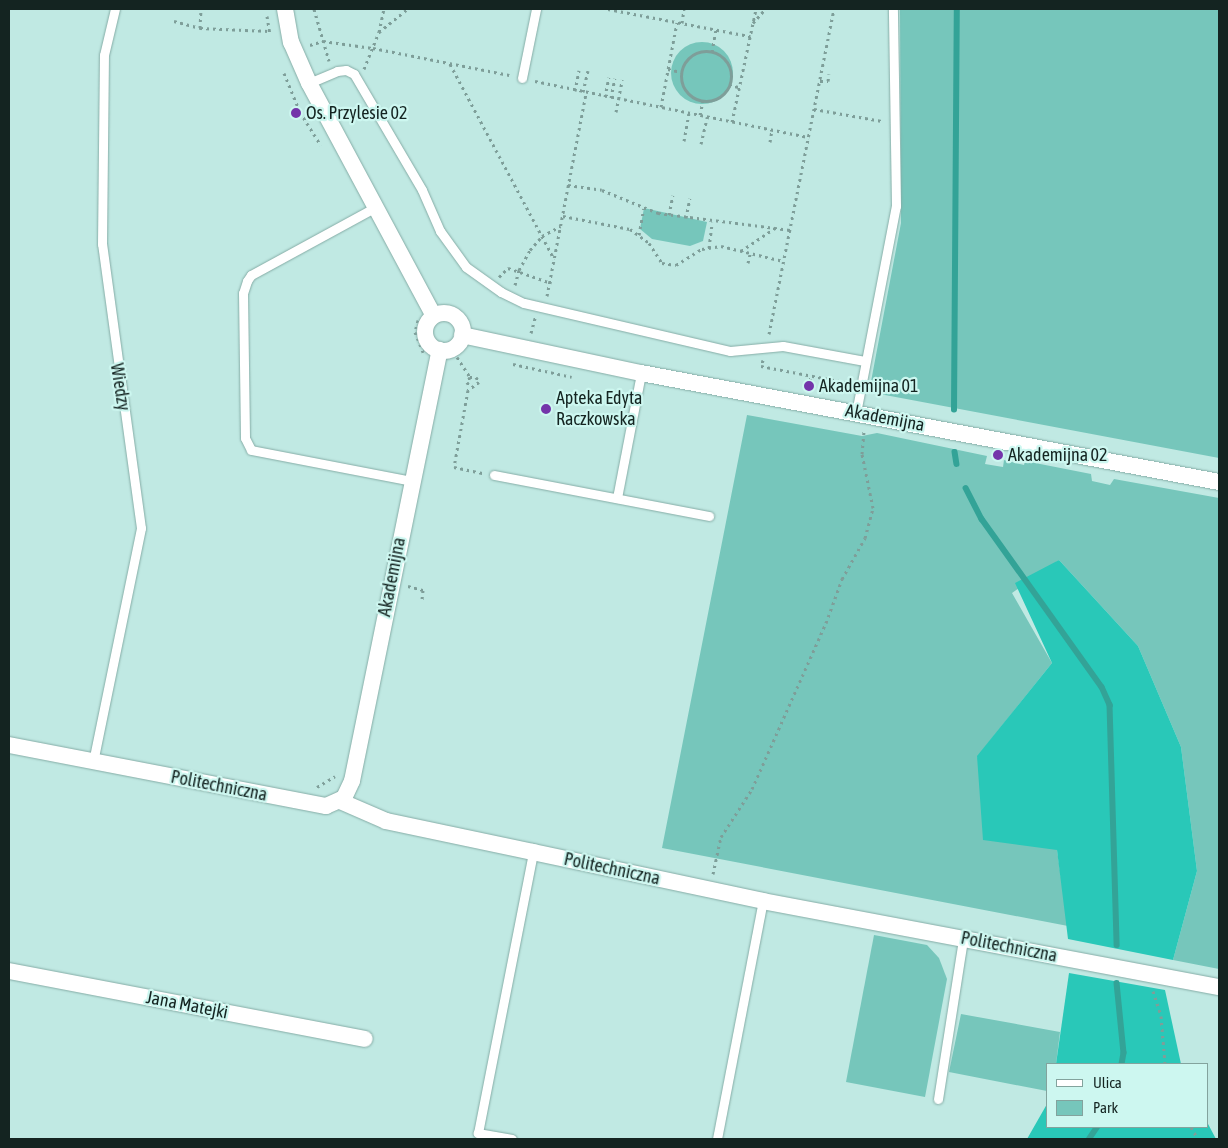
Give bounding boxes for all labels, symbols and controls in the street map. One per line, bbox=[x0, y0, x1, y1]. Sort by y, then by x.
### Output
place label: Os. Przylesie 02 bbox=[306, 102, 407, 124]
marker: Os. Przylesie 02 bbox=[290, 107, 302, 119]
street label: Wiedzy bbox=[106, 362, 134, 412]
place label: Akademijna 01 bbox=[819, 375, 919, 397]
marker: Akademijna 01 bbox=[803, 380, 815, 392]
place label: Apteka Edyta Raczkowska bbox=[556, 388, 642, 430]
street label: Akademijna bbox=[844, 400, 926, 436]
marker: Apteka Edyta Raczkowska bbox=[540, 403, 552, 415]
place label: Akademijna 02 bbox=[1008, 444, 1108, 466]
marker: Akademijna 02 bbox=[992, 449, 1004, 461]
street label: Akademijna bbox=[374, 536, 410, 618]
street label: Politechniczna bbox=[169, 766, 269, 806]
street label: Politechniczna bbox=[562, 848, 662, 890]
street label: Politechniczna bbox=[959, 927, 1059, 967]
street label: Jana Matejki bbox=[144, 986, 230, 1024]
legend bbox=[1046, 1063, 1208, 1128]
text: Ulica bbox=[1093, 1074, 1122, 1091]
text: Park bbox=[1093, 1099, 1118, 1116]

